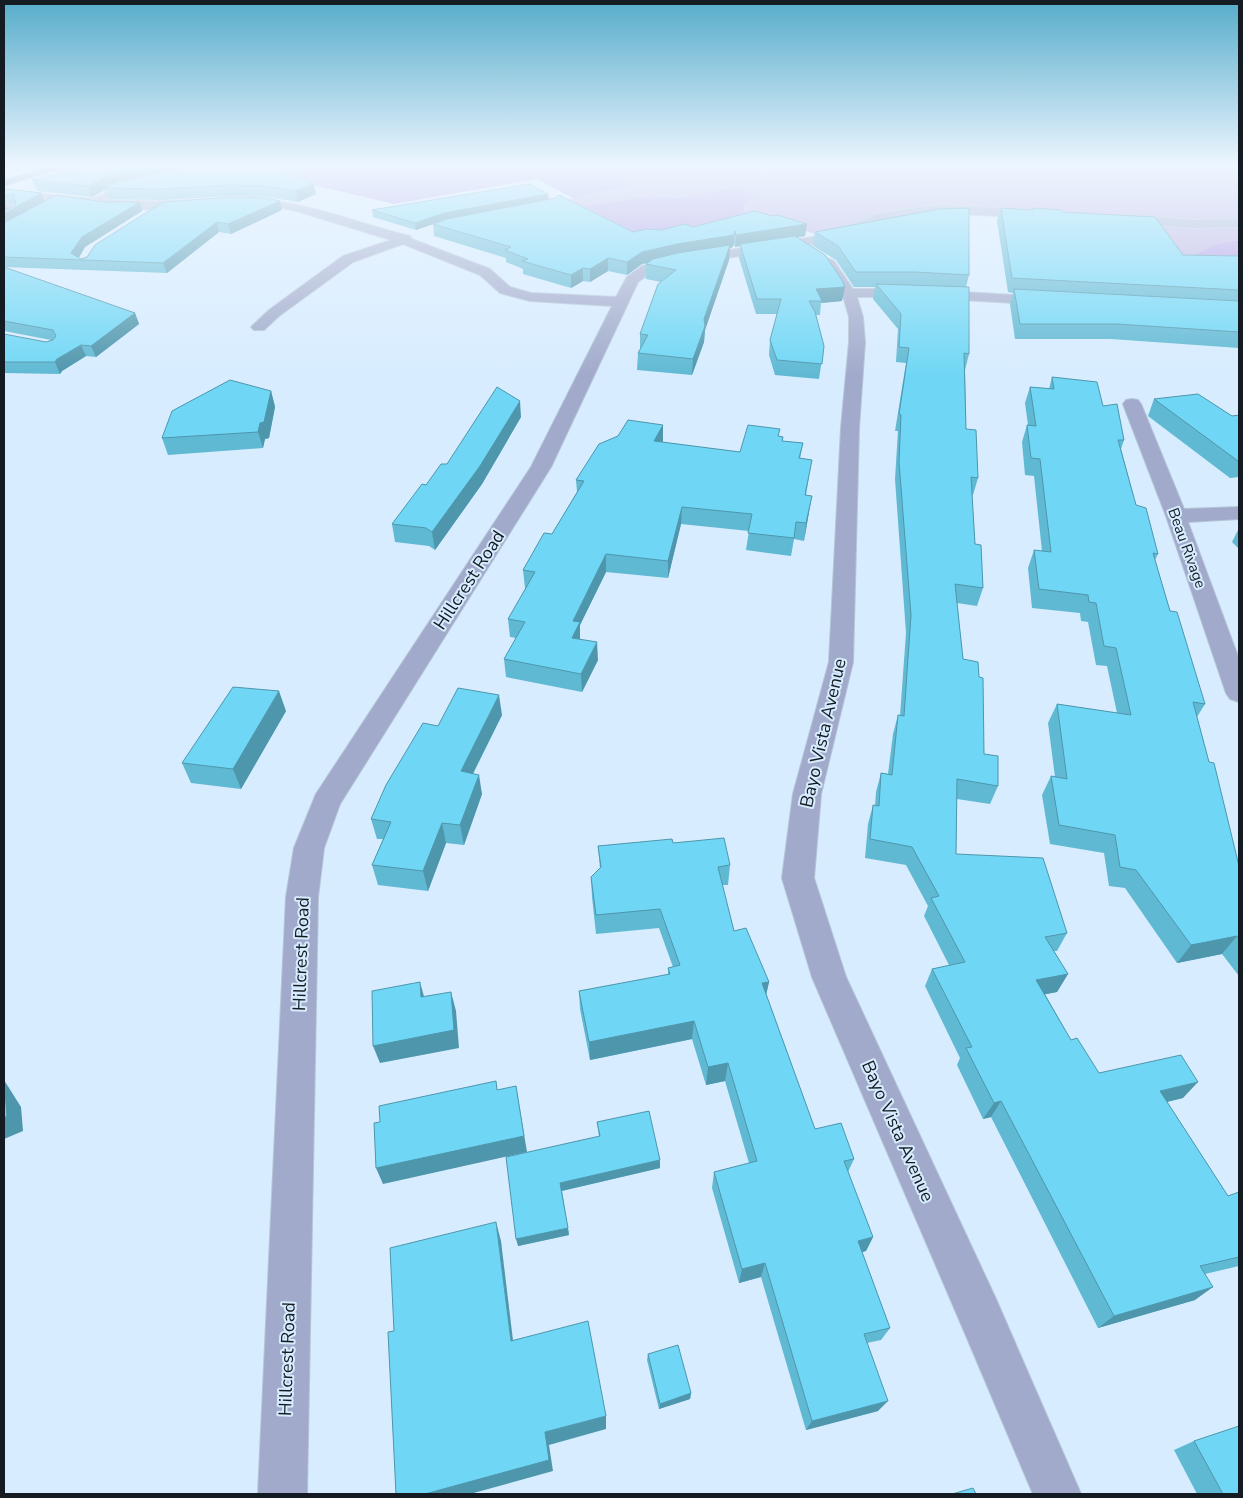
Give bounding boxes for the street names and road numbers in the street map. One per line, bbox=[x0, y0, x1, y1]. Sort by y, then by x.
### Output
street label: Beau Rivage bbox=[1163, 505, 1211, 591]
street label: Hillcrest Road bbox=[428, 526, 510, 634]
street label: Bayo Vista Avenue bbox=[794, 656, 852, 810]
street label: Hillcrest Road bbox=[287, 897, 315, 1011]
street label: Bayo Vista Avenue bbox=[856, 1057, 940, 1205]
street label: Hillcrest Road bbox=[273, 1302, 301, 1416]

